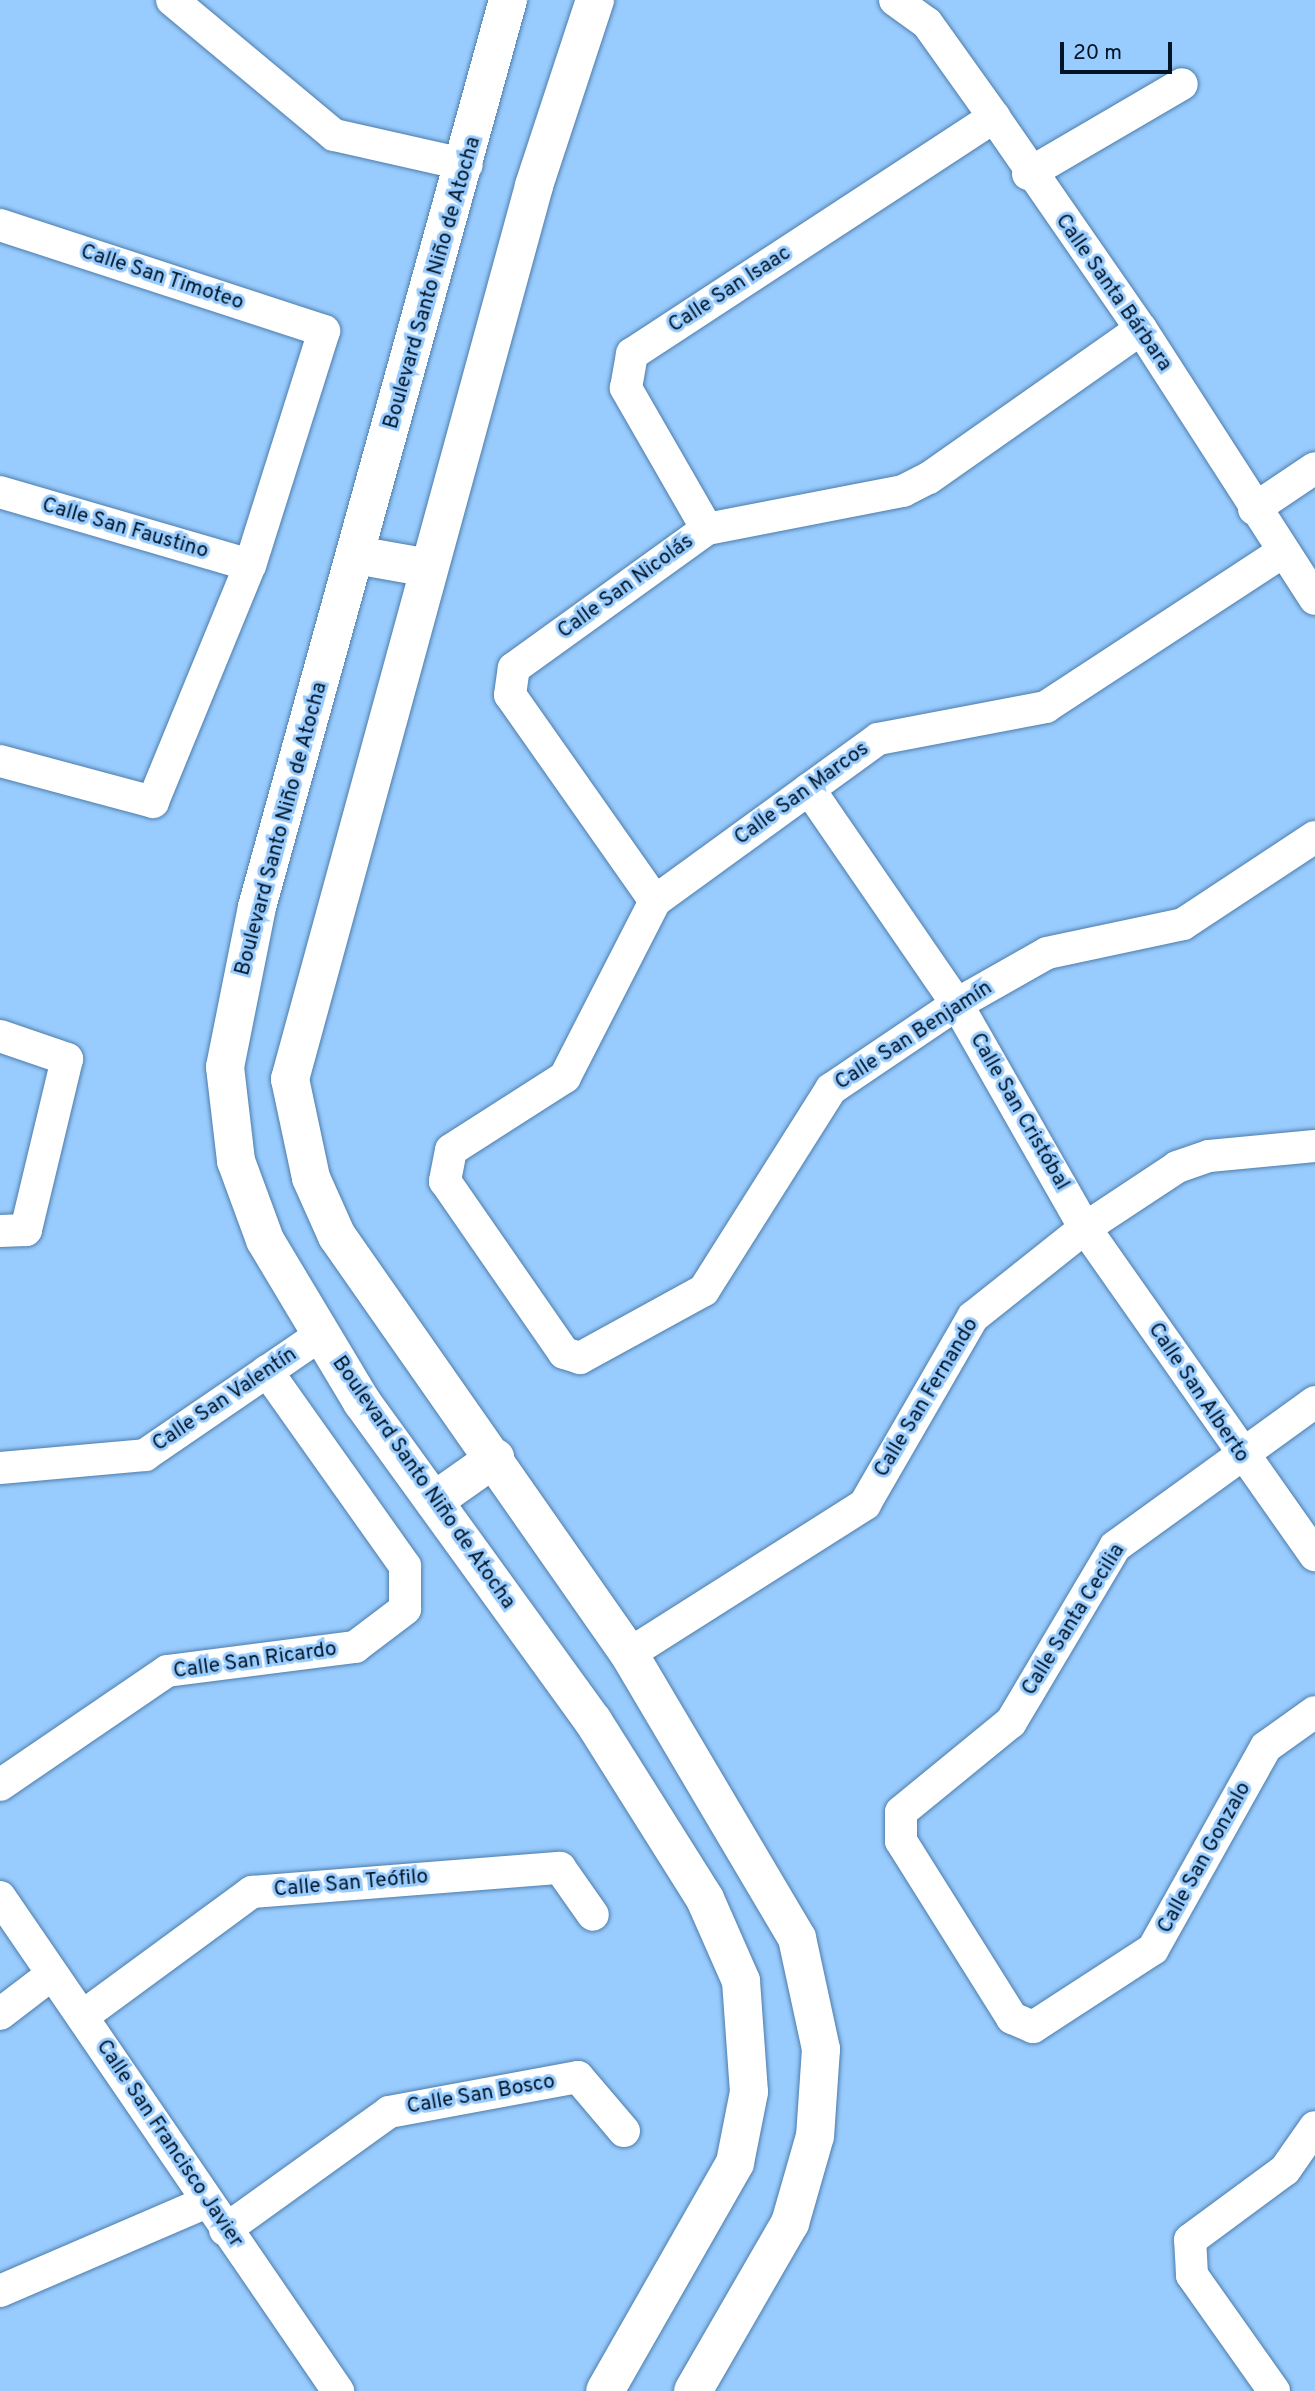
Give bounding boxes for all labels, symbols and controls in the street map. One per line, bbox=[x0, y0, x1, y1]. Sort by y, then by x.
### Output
scale bar bbox=[1063, 28, 1175, 72]
text: 20 m bbox=[1073, 40, 1122, 67]
street label: Boulevard Santo Niño de Atocha bbox=[379, 134, 487, 432]
street label: Calle Santa Bárbara bbox=[1049, 210, 1177, 376]
street label: Calle San Timoteo bbox=[77, 240, 247, 316]
street label: Calle San Isaac bbox=[664, 241, 796, 339]
street label: Calle San Faustino bbox=[39, 493, 211, 565]
street label: Calle San Nicolás bbox=[553, 529, 699, 645]
street label: Boulevard Santo Niño de Atocha bbox=[231, 679, 333, 979]
street label: Calle San Marcos bbox=[730, 737, 874, 851]
street label: Calle San Benjamín bbox=[831, 976, 997, 1096]
street label: Calle San Cristóbal bbox=[964, 1029, 1074, 1195]
street label: Calle San Fernando bbox=[870, 1314, 984, 1482]
street label: Calle San Alberto bbox=[1142, 1318, 1254, 1468]
street label: Calle San Valentín bbox=[148, 1342, 302, 1458]
street label: Boulevard Santo Niño de Atocha bbox=[326, 1351, 520, 1615]
street label: Calle Santa Cecilia bbox=[1017, 1540, 1131, 1700]
street label: Calle San Ricardo bbox=[172, 1637, 338, 1685]
street label: Calle San Gonzalo bbox=[1153, 1778, 1257, 1938]
street label: Calle San Teófilo bbox=[272, 1865, 430, 1903]
street label: Calle San Francisco Javier bbox=[90, 2035, 248, 2253]
street label: Calle San Bosco bbox=[405, 2070, 557, 2120]

